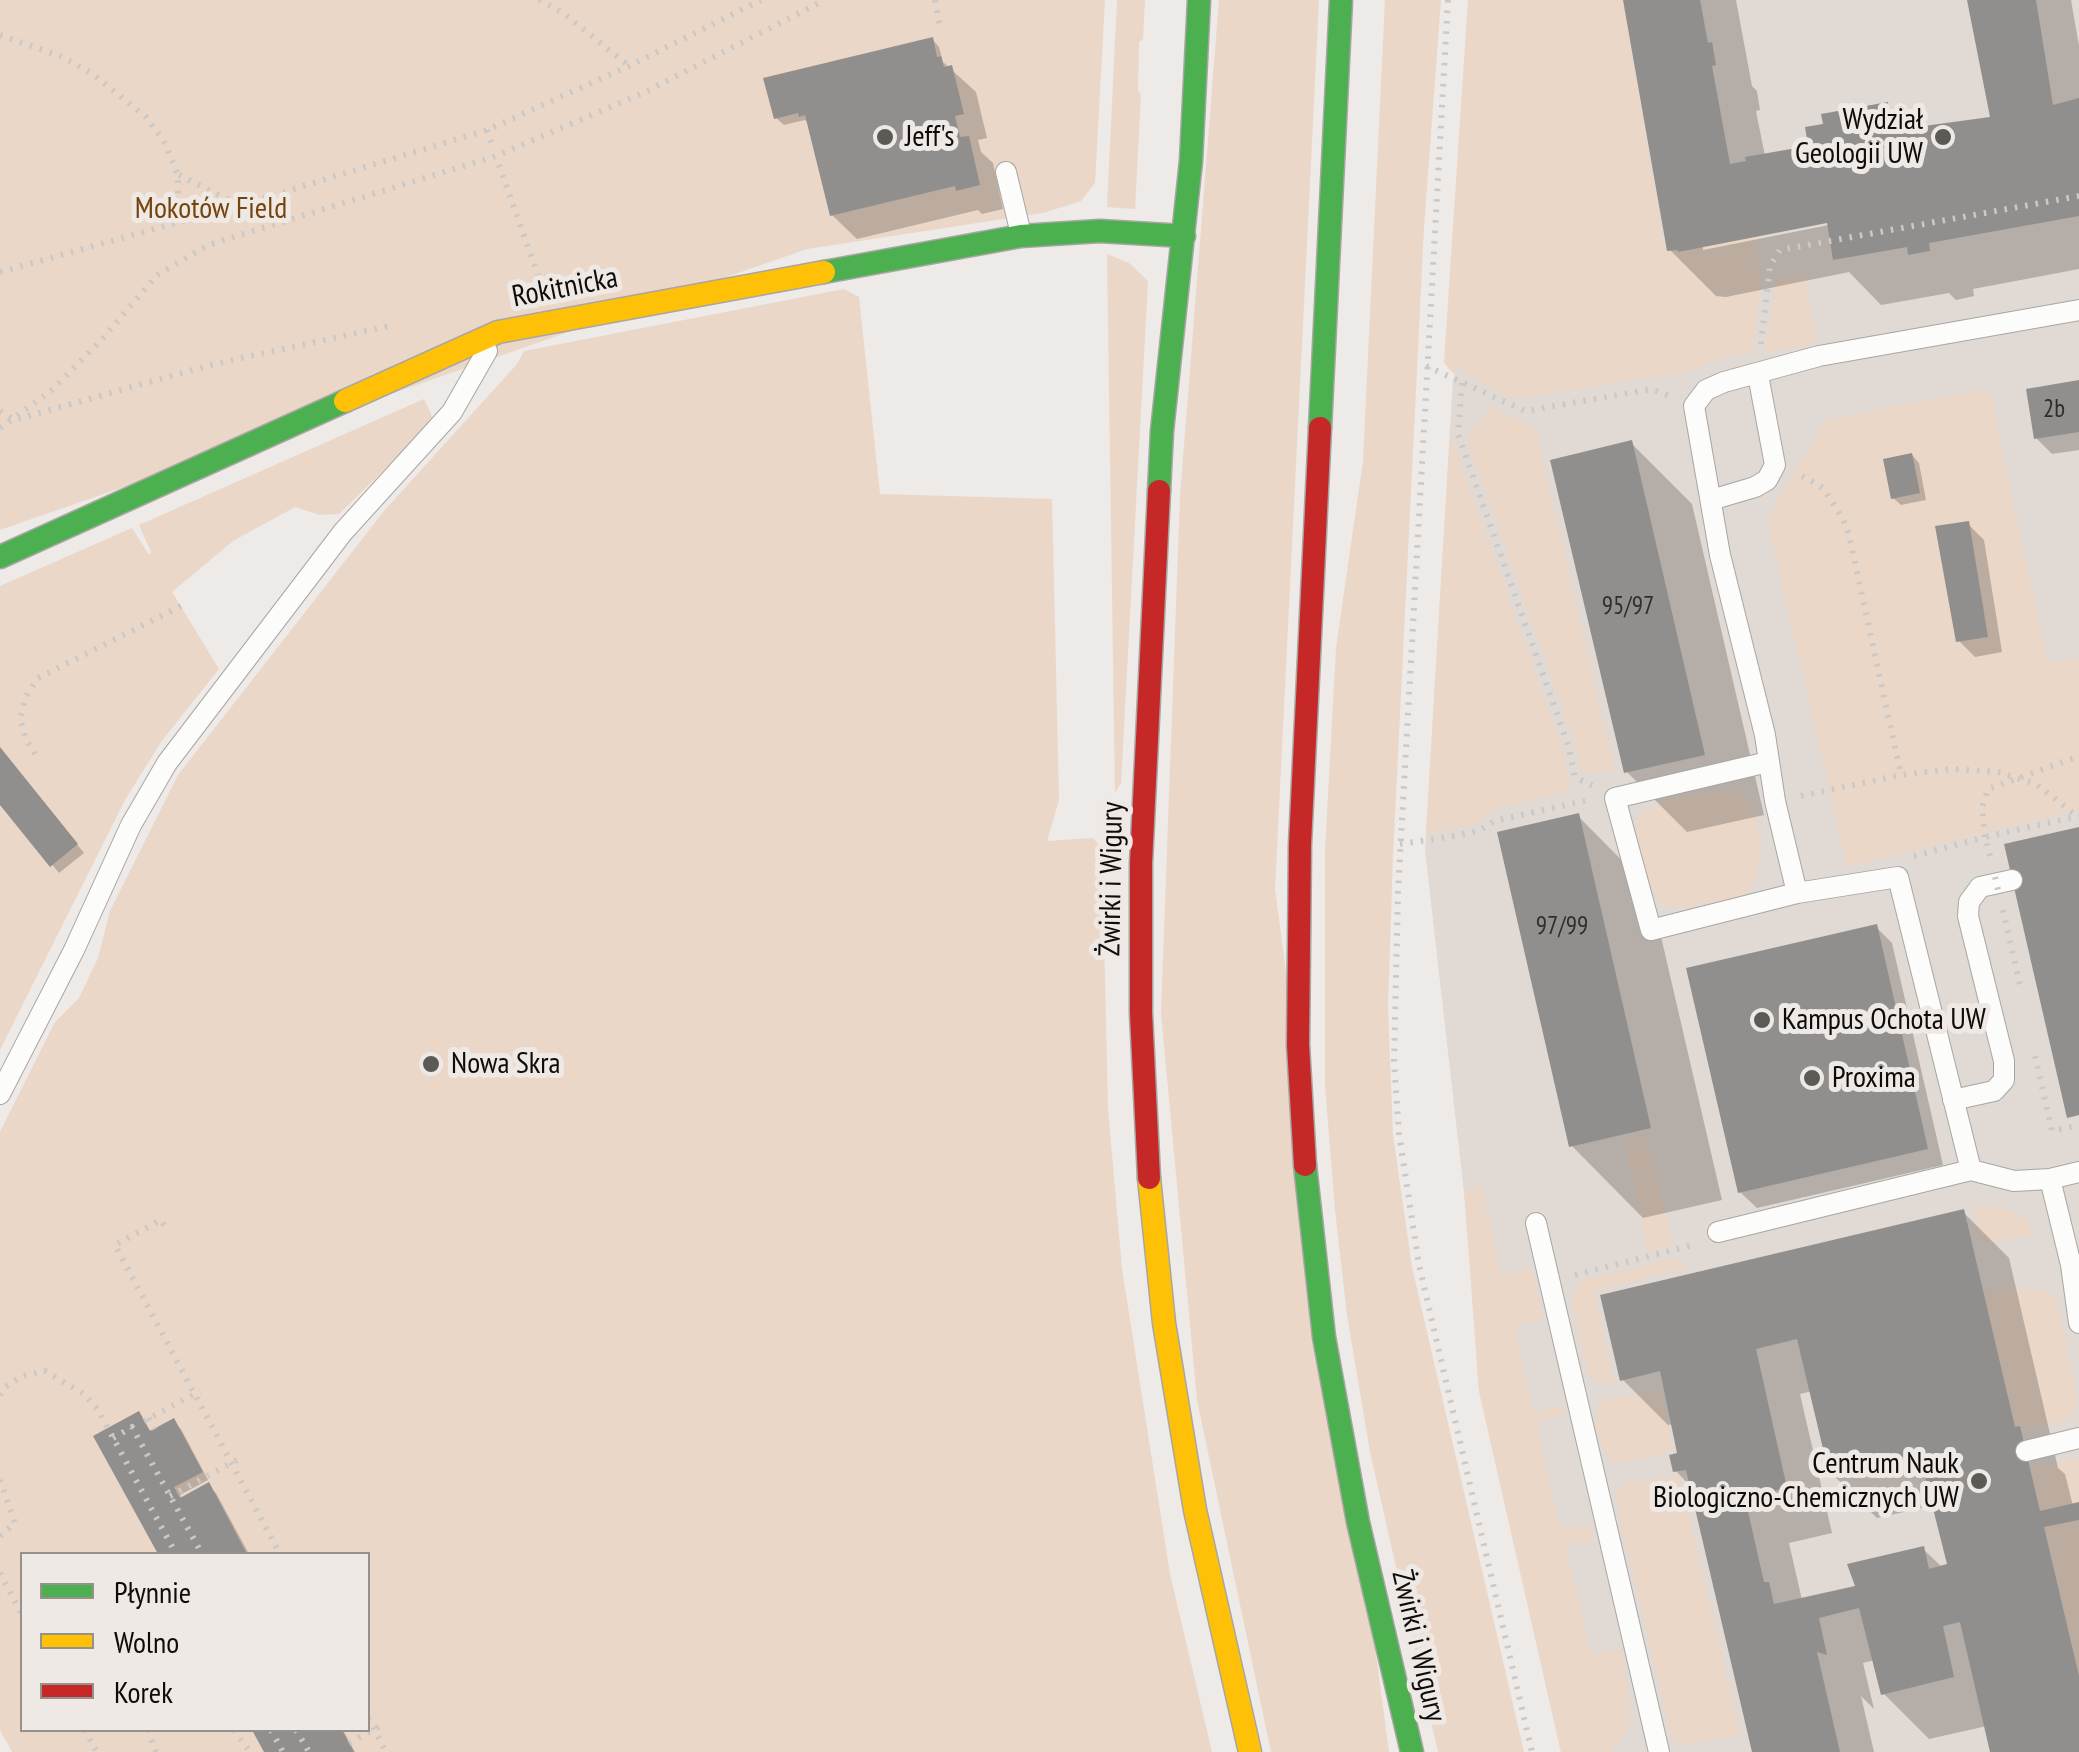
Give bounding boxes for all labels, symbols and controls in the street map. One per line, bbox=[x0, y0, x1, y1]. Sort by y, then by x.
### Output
place label: Wydział Geologii UW bbox=[1795, 102, 1923, 172]
place label: Jeff's bbox=[905, 119, 954, 155]
marker: Jeff's bbox=[874, 126, 896, 148]
marker: Wydział Geologii UW bbox=[1932, 126, 1954, 148]
park label: Mokotów Field bbox=[135, 191, 287, 227]
street label: Rokitnicka bbox=[509, 260, 621, 316]
house number: 2b bbox=[2043, 395, 2065, 425]
house number: 95/97 bbox=[1602, 592, 1654, 622]
street label: Żwirki i Wigury bbox=[1093, 801, 1131, 957]
house number: 97/99 bbox=[1536, 912, 1588, 942]
place label: Kampus Ochota UW bbox=[1782, 1002, 1986, 1038]
marker: Kampus Ochota UW bbox=[1751, 1009, 1773, 1031]
place label: Nowa Skra bbox=[451, 1046, 561, 1082]
marker: Nowa Skra bbox=[420, 1053, 442, 1075]
place label: Proxima bbox=[1832, 1060, 1916, 1096]
marker: Proxima bbox=[1801, 1067, 1823, 1089]
place label: Centrum Nauk Biologiczno-Chemicznych UW bbox=[1653, 1446, 1959, 1516]
marker: Centrum Nauk Biologiczno-Chemicznych UW bbox=[1968, 1470, 1990, 1492]
legend bbox=[20, 1552, 370, 1732]
street label: Żwirki i Wigury bbox=[1383, 1567, 1453, 1725]
text: Płynnie bbox=[114, 1572, 191, 1611]
text: Wolno bbox=[114, 1622, 179, 1661]
text: Korek bbox=[114, 1672, 173, 1711]

